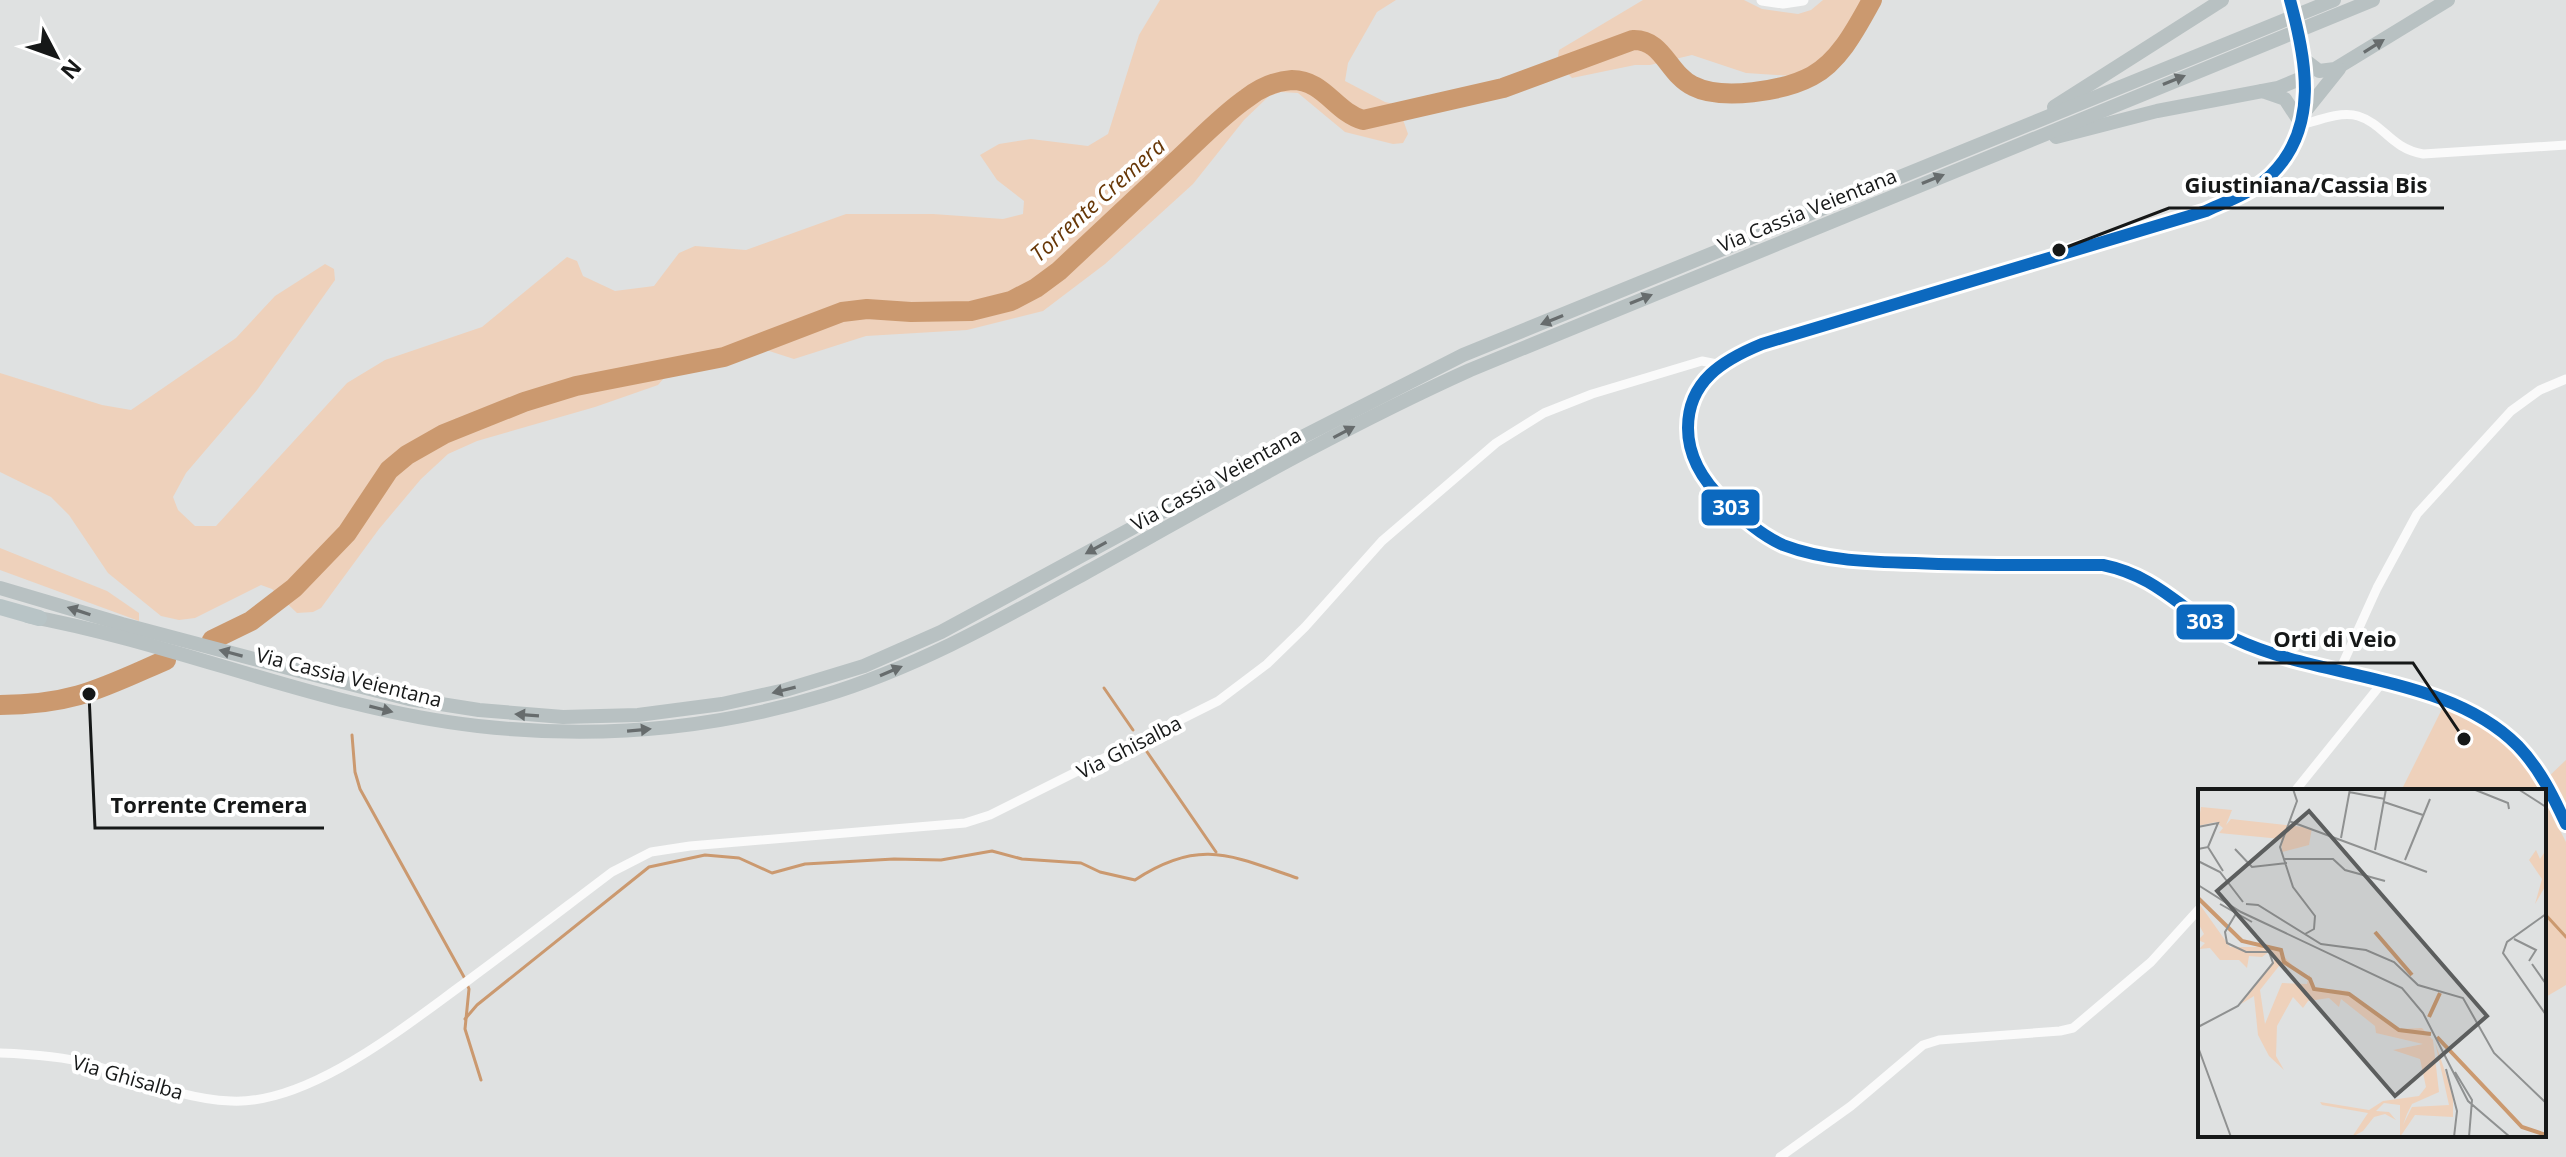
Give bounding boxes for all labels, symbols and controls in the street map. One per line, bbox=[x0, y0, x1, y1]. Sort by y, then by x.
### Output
north arrow bbox=[16, 16, 96, 96]
one-way arrow bbox=[2363, 38, 2384, 53]
text: N bbox=[55, 53, 89, 86]
one-way arrow bbox=[2162, 74, 2186, 87]
water label: Torrente Cremera bbox=[1023, 130, 1171, 268]
street label: Via Cassia Veientana bbox=[1714, 162, 1900, 258]
callout: Giustiniana/Cassia Bis bbox=[2169, 162, 2444, 208]
text: Giustiniana/Cassia Bis bbox=[2185, 169, 2428, 199]
one-way arrow bbox=[1921, 172, 1945, 185]
one-way arrow bbox=[1629, 293, 1653, 306]
one-way arrow bbox=[1540, 314, 1564, 327]
street label: Via Cassia Veientana bbox=[1126, 421, 1306, 537]
one-way arrow bbox=[1333, 425, 1355, 439]
line badge: 303 bbox=[1700, 488, 1761, 527]
text: 303 bbox=[1712, 491, 1750, 521]
one-way arrow bbox=[1085, 542, 1108, 555]
line badge: 303 bbox=[2175, 603, 2236, 641]
one-way arrow bbox=[67, 604, 91, 616]
text: 303 bbox=[2186, 605, 2224, 635]
callout: Orti di Veio bbox=[2258, 617, 2413, 663]
text: Orti di Veio bbox=[2273, 623, 2397, 653]
street label: Via Cassia Veientana bbox=[253, 641, 445, 713]
one-way arrow bbox=[219, 647, 244, 659]
one-way arrow bbox=[879, 664, 903, 677]
one-way arrow bbox=[772, 684, 797, 696]
one-way arrow bbox=[369, 704, 394, 716]
one-way arrow bbox=[514, 708, 539, 721]
street label: Via Ghisalba bbox=[1072, 709, 1186, 785]
one-way arrow bbox=[627, 723, 652, 736]
callout: Torrente Cremera bbox=[95, 782, 324, 828]
text: Torrente Cremera bbox=[111, 789, 307, 819]
inset map bbox=[2198, 789, 2546, 1137]
street label: Via Ghisalba bbox=[69, 1048, 187, 1106]

